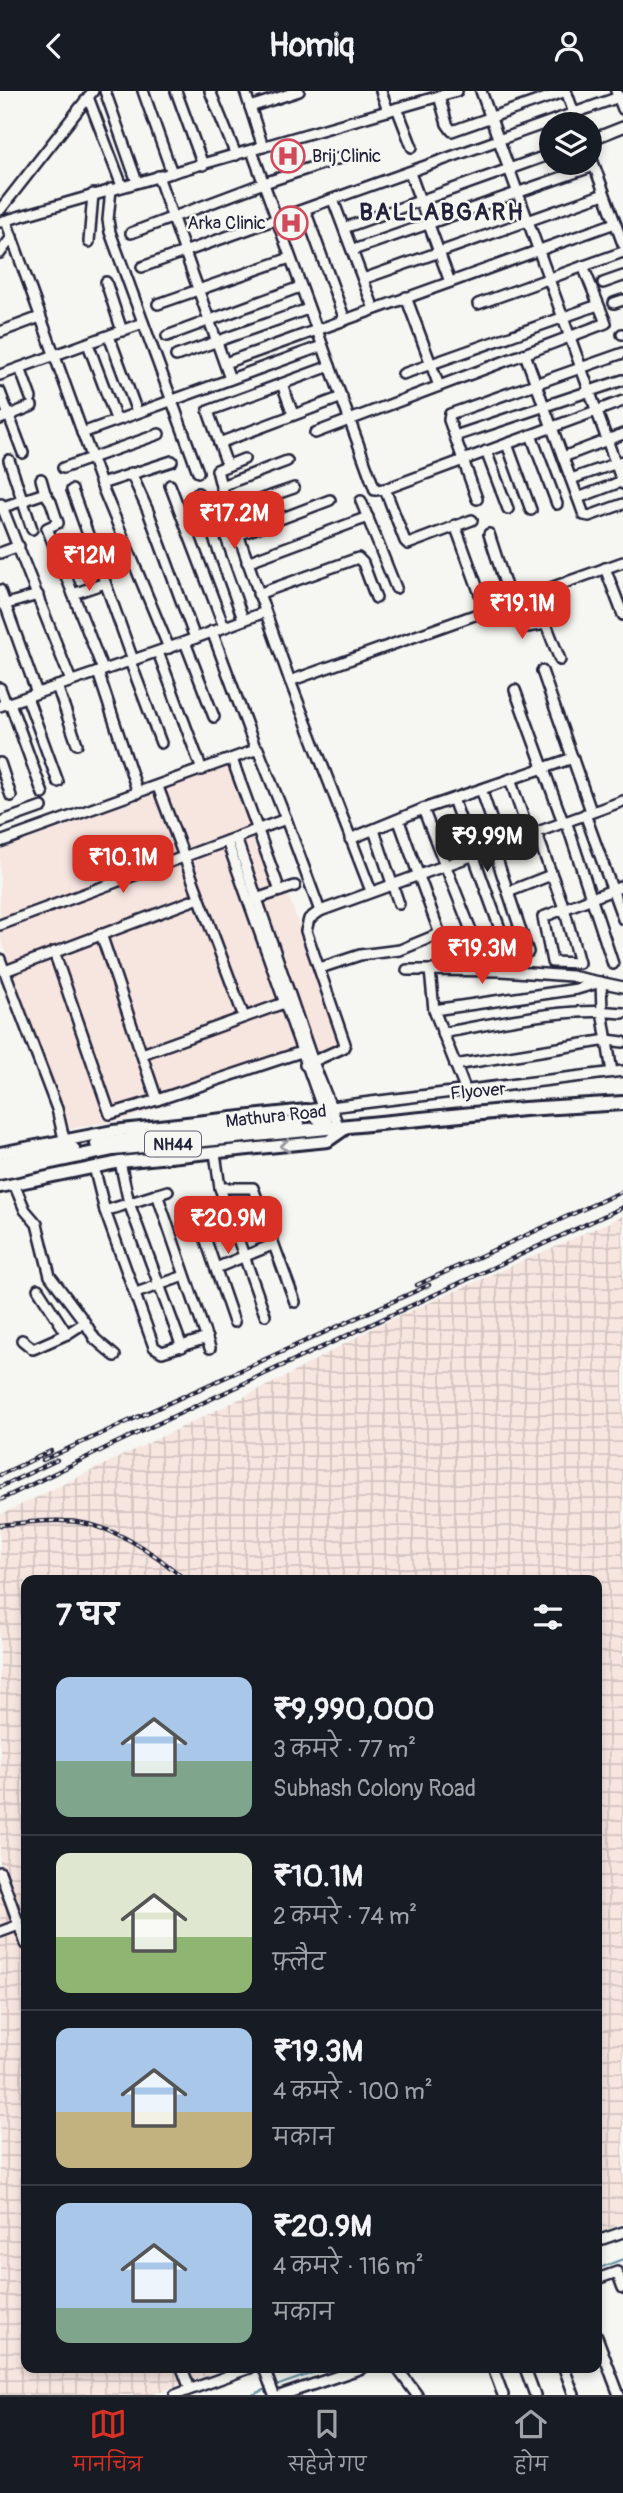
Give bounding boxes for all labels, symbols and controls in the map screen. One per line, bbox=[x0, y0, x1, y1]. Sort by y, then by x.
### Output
text: Homiq bbox=[269, 26, 354, 66]
icon: back bbox=[35, 27, 73, 65]
icon: person bbox=[550, 27, 588, 65]
map controls bbox=[539, 112, 602, 175]
button: layers bbox=[539, 112, 602, 175]
hospital icon: Brij Clinic bbox=[269, 137, 307, 175]
place label: Brij Clinic bbox=[312, 145, 381, 168]
district label: BALLABGARH bbox=[359, 198, 525, 227]
hospital icon: Arka Clinic bbox=[272, 204, 310, 242]
place label: Arka Clinic bbox=[187, 212, 266, 235]
pin: ₹17.2M bbox=[177, 491, 291, 551]
text: ₹17.2M bbox=[199, 499, 269, 528]
pin: ₹12M bbox=[48, 533, 130, 593]
text: ₹12M bbox=[63, 541, 115, 570]
pin: ₹19.1M bbox=[465, 581, 579, 641]
text: ₹19.1M bbox=[489, 589, 555, 618]
pin: ₹9.99M bbox=[430, 815, 544, 874]
text: ₹9.99M bbox=[452, 822, 522, 851]
pin: ₹10.1M bbox=[66, 835, 180, 895]
text: ₹10.1M bbox=[88, 843, 158, 872]
pin: ₹19.3M bbox=[425, 927, 539, 986]
text: ₹19.3M bbox=[447, 934, 517, 963]
street label: Flyover bbox=[449, 1078, 507, 1105]
street label: Mathura Road bbox=[224, 1100, 328, 1133]
road number: NH44 bbox=[145, 1131, 201, 1156]
one-way arrow bbox=[279, 1138, 290, 1153]
pin: ₹20.9M bbox=[171, 1197, 285, 1256]
text: ₹20.9M bbox=[190, 1204, 266, 1233]
text: 7 घर bbox=[56, 1597, 118, 1634]
icon: filters bbox=[529, 1598, 567, 1636]
text: ₹9,990,000 bbox=[273, 1691, 435, 1728]
icon: home bbox=[112, 1705, 196, 1789]
text: 3 कमरे · 77 m² bbox=[273, 1735, 416, 1764]
text: Subhash Colony Road bbox=[273, 1774, 476, 1803]
text: ₹10.1M bbox=[273, 1858, 363, 1895]
icon: home bbox=[112, 1881, 196, 1965]
text: 2 कमरे · 74 m² bbox=[273, 1902, 417, 1931]
text: फ़्लैट bbox=[273, 1948, 325, 1977]
text: ₹19.3M bbox=[273, 2033, 363, 2070]
icon: home bbox=[112, 2056, 196, 2140]
text: 4 कमरे · 100 m² bbox=[273, 2077, 433, 2106]
text: मकान bbox=[273, 2123, 334, 2152]
text: ₹20.9M bbox=[273, 2208, 372, 2245]
icon: home bbox=[112, 2231, 196, 2315]
text: 4 कमरे · 116 m² bbox=[273, 2252, 424, 2281]
text: मकान bbox=[273, 2298, 334, 2327]
tab: मानचित्र bbox=[73, 2405, 143, 2485]
tab: सहेजे गए bbox=[288, 2405, 366, 2485]
tab: होम bbox=[512, 2405, 550, 2485]

